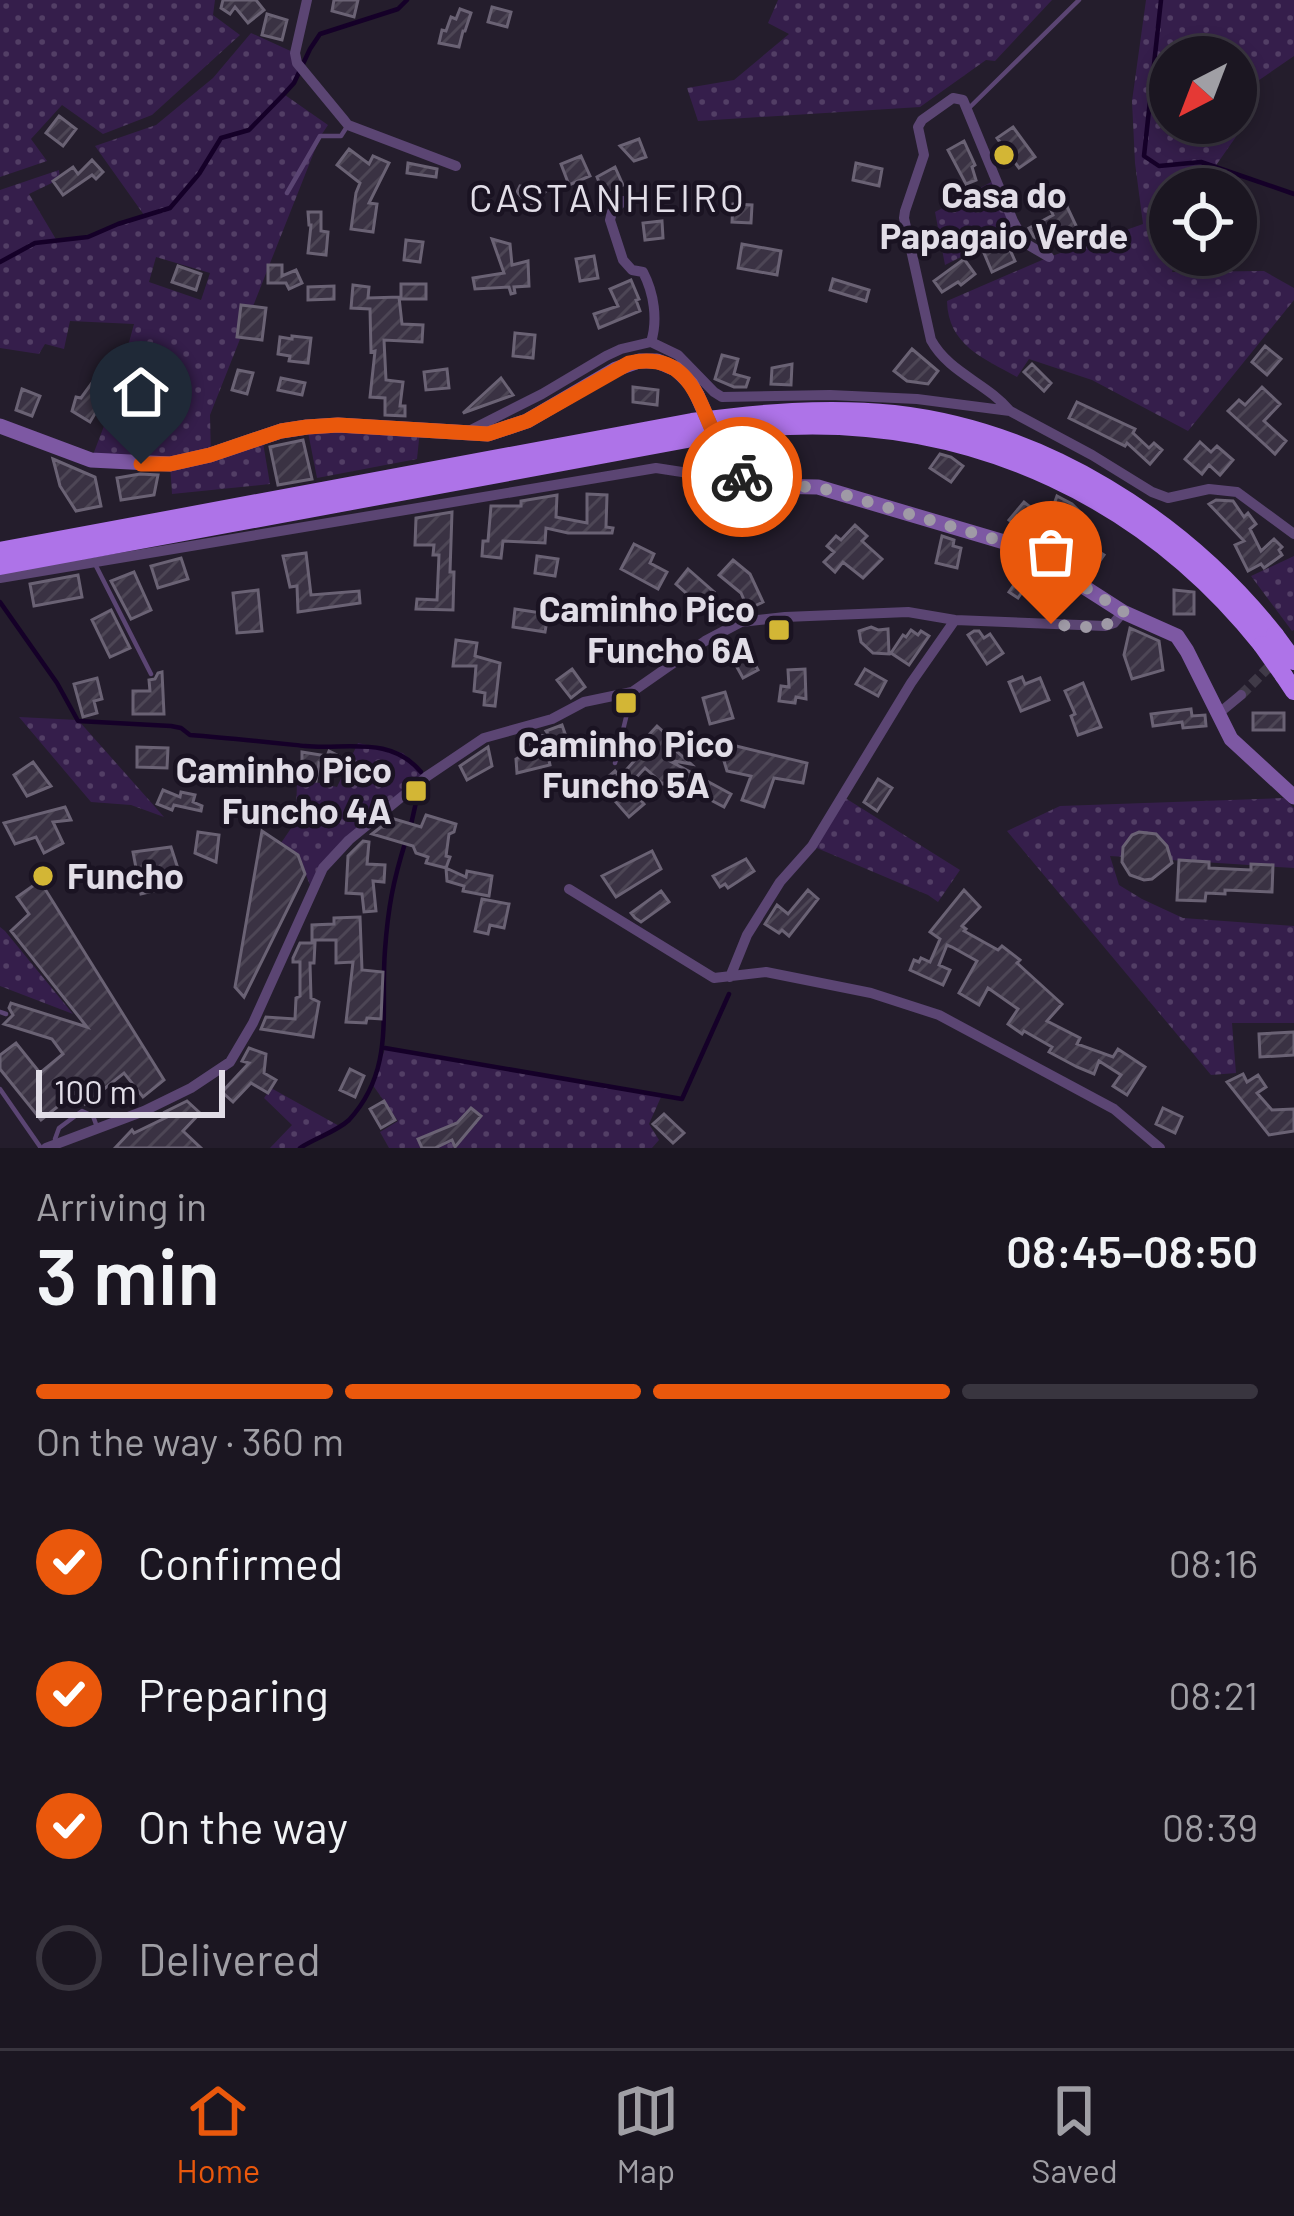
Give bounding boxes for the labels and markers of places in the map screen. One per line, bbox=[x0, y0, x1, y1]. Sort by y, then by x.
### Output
marker: Casa do Papagaio Verde bbox=[991, 142, 1017, 168]
place label: Casa do Papagaio Verde bbox=[880, 172, 1128, 256]
pin bbox=[90, 341, 192, 464]
pin bbox=[1000, 501, 1102, 624]
place label: Caminho Pico Funcho 6A bbox=[539, 586, 755, 670]
marker: Caminho Pico Funcho 6A bbox=[766, 617, 792, 643]
marker: Caminho Pico Funcho 5A bbox=[613, 690, 639, 716]
place label: Caminho Pico Funcho 5A bbox=[518, 721, 734, 805]
place label: Caminho Pico Funcho 4A bbox=[176, 747, 392, 831]
marker: Caminho Pico Funcho 4A bbox=[403, 778, 429, 804]
place label: Funcho bbox=[67, 853, 184, 896]
marker: Funcho bbox=[30, 863, 56, 889]

